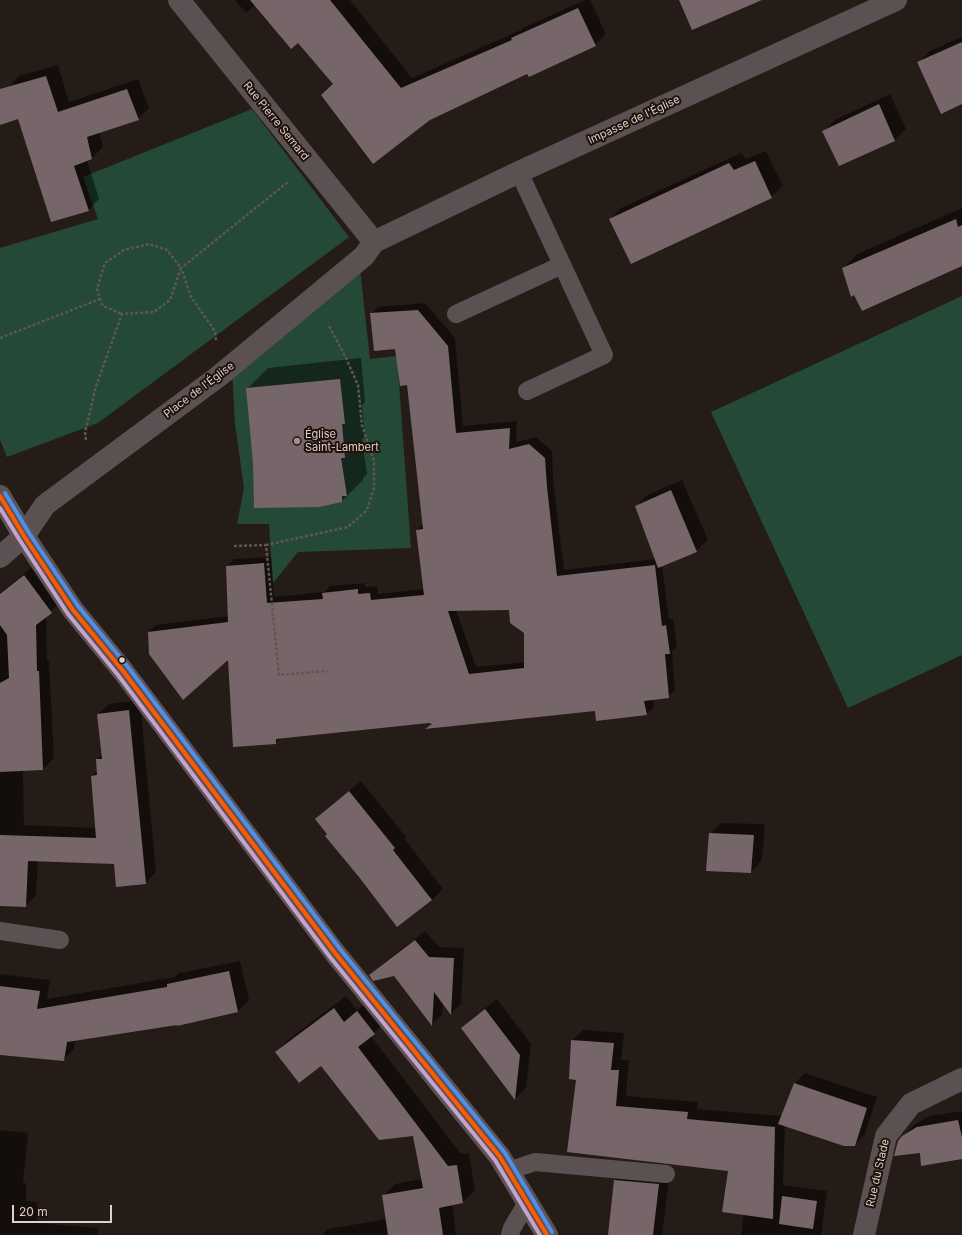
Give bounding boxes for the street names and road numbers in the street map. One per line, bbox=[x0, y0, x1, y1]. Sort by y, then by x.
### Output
street label: Rue Pierre Semard bbox=[240, 79, 312, 163]
street label: Impasse de l'Église bbox=[586, 93, 682, 147]
street label: Place de l'Église bbox=[161, 359, 237, 421]
street label: Rue du Stade bbox=[864, 1138, 892, 1208]

